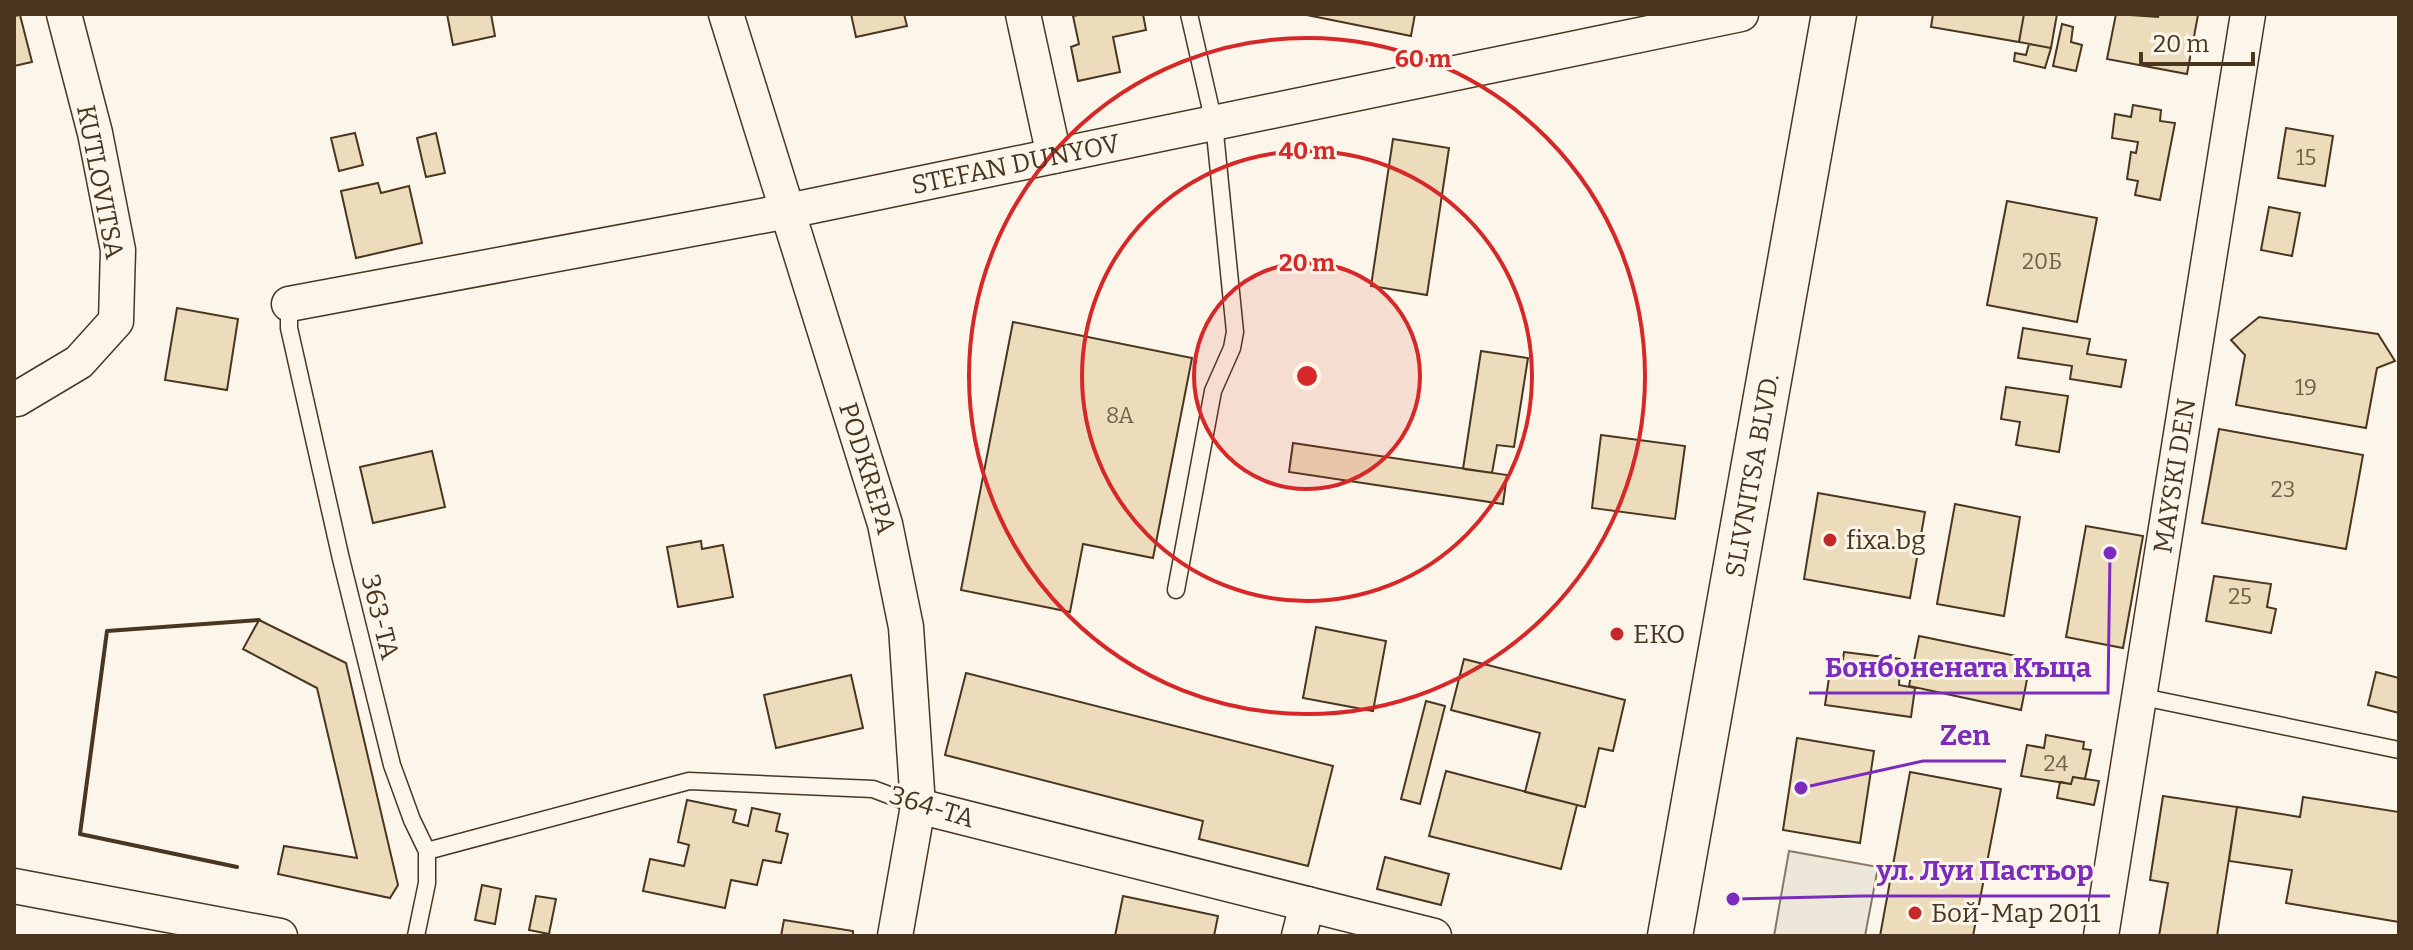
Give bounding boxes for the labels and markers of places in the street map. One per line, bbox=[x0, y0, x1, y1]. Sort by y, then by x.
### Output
centre of rings bbox=[1293, 362, 1321, 390]
place label: fixa.bg bbox=[1846, 525, 1926, 556]
marker: fixa.bg bbox=[1821, 531, 1839, 549]
place label: EKO bbox=[1633, 619, 1685, 650]
marker: EKO bbox=[1608, 625, 1626, 643]
callout: Бонбонената Къща bbox=[1809, 641, 2108, 693]
callout: Zen bbox=[1923, 709, 2006, 761]
callout: ул. Луи Пастьор bbox=[1861, 844, 2110, 896]
place label: Бой-Мар 2011 bbox=[1931, 898, 2101, 929]
marker: Бой-Мар 2011 bbox=[1906, 904, 1924, 922]

